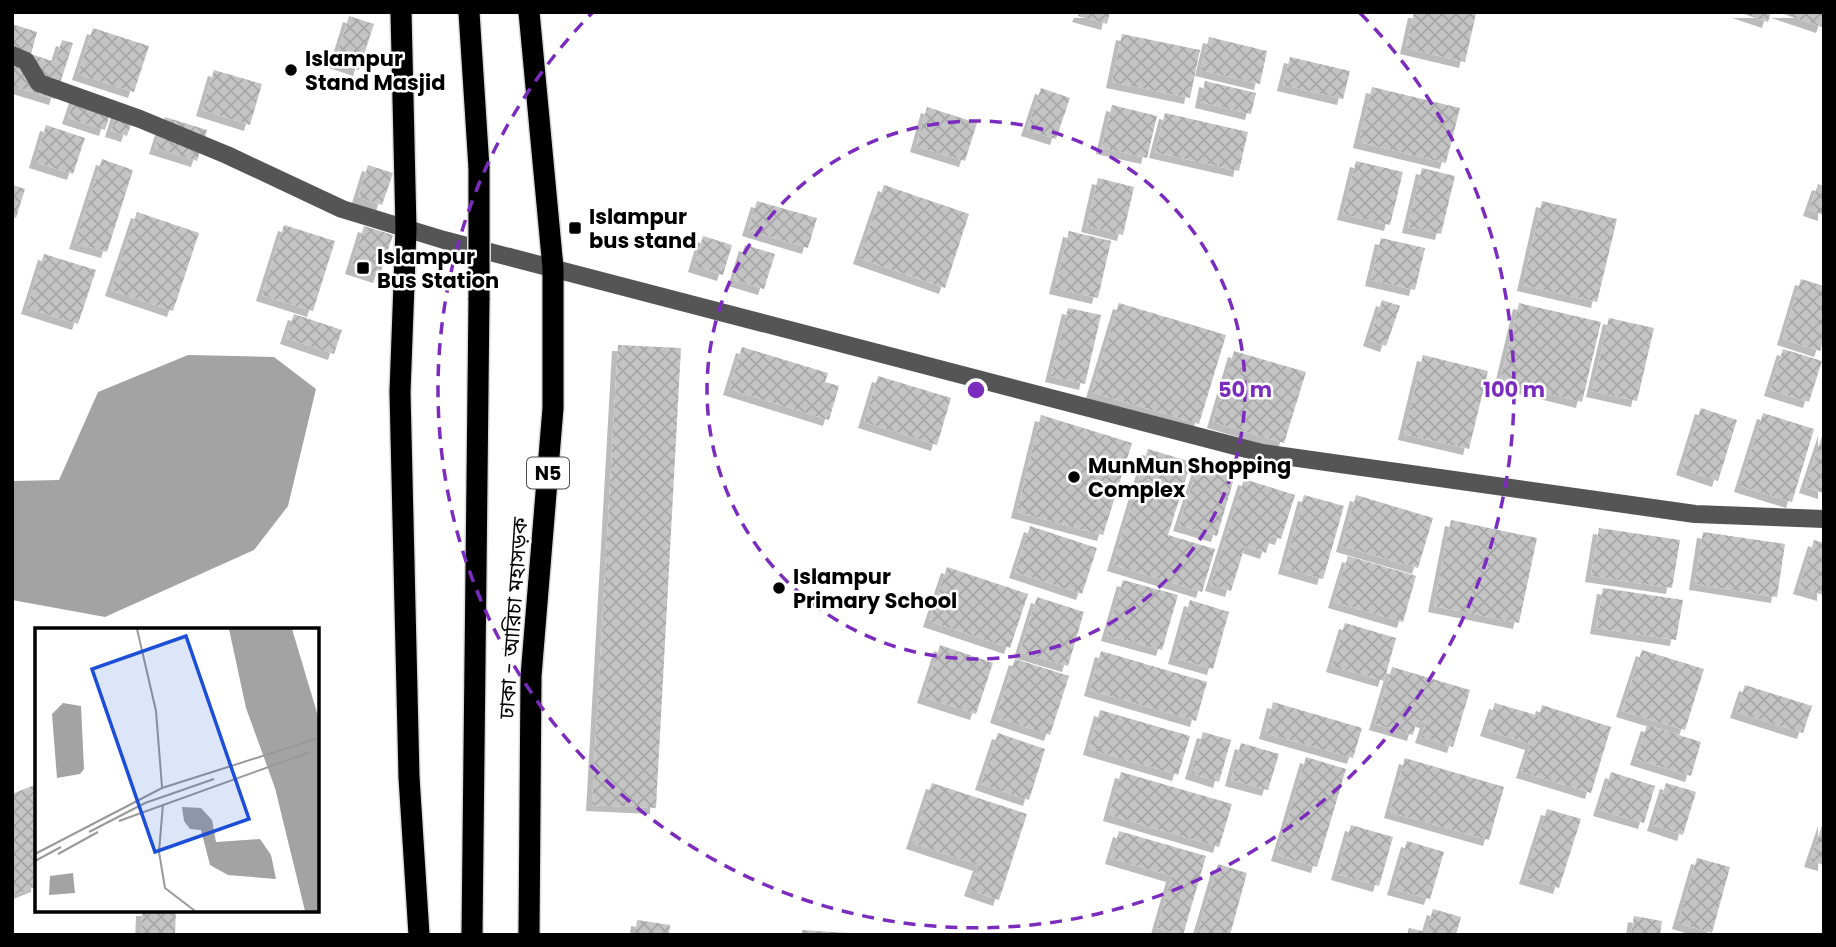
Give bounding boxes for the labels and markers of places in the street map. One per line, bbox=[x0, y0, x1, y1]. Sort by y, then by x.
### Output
place label: Islampur Stand Masjid bbox=[305, 44, 445, 97]
marker: Islampur Stand Masjid bbox=[283, 62, 299, 78]
place label: Islampur bus stand bbox=[589, 202, 697, 255]
marker: Islampur bus stand bbox=[567, 220, 583, 236]
place label: Islampur Bus Station bbox=[377, 242, 499, 295]
marker: Islampur Bus Station bbox=[355, 260, 371, 276]
centre of rings bbox=[964, 378, 988, 402]
place label: MunMun Shopping Complex bbox=[1088, 451, 1291, 504]
marker: MunMun Shopping Complex bbox=[1066, 469, 1082, 485]
place label: Islampur Primary School bbox=[793, 562, 957, 615]
marker: Islampur Primary School bbox=[771, 580, 787, 596]

